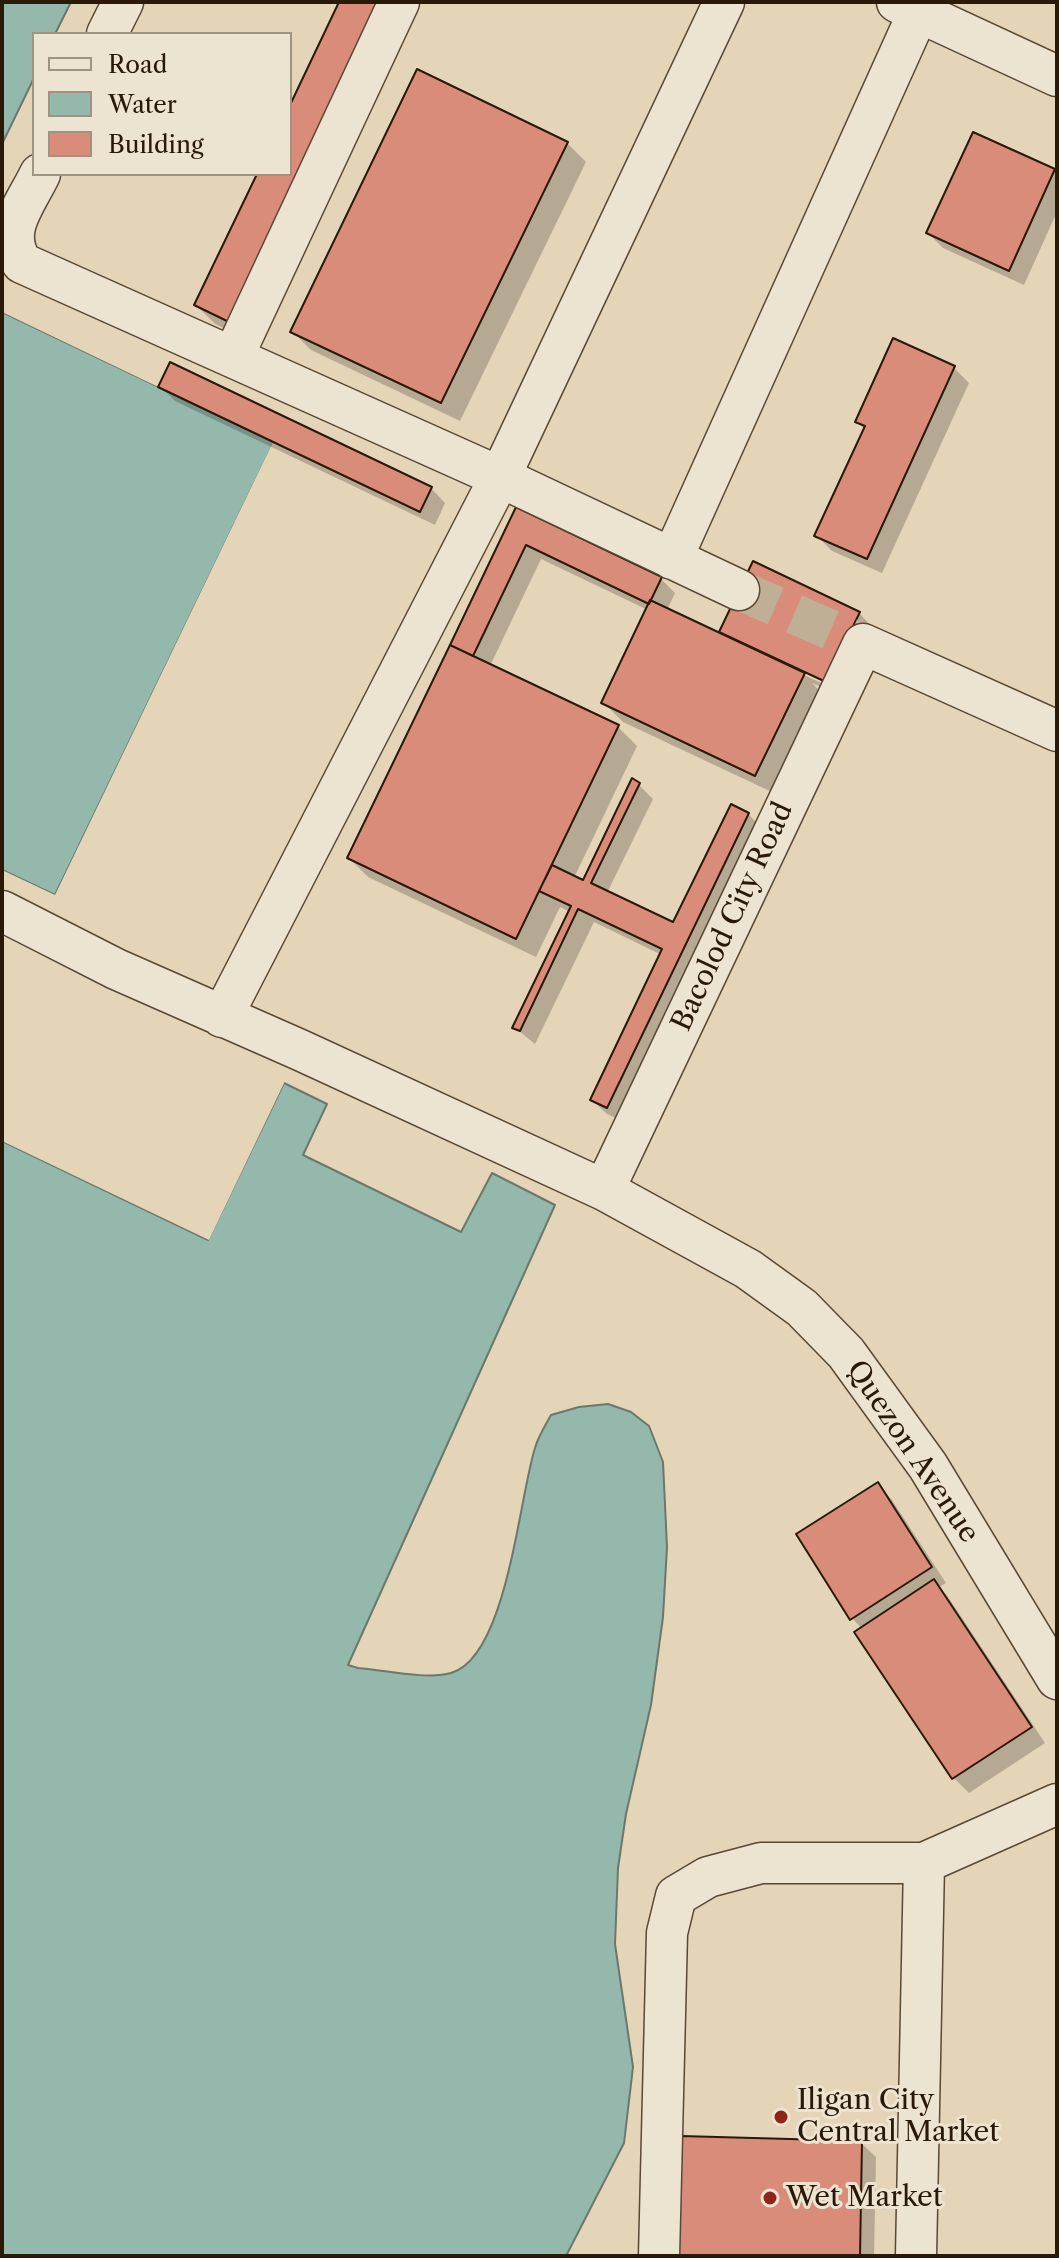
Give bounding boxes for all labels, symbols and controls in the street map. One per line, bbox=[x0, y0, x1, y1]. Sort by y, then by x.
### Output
legend bbox=[32, 32, 292, 176]
text: Road bbox=[108, 50, 167, 79]
text: Water bbox=[108, 90, 177, 119]
text: Building bbox=[108, 130, 204, 159]
street label: Bacolod City Road bbox=[665, 797, 801, 1037]
street label: Quezon Avenue bbox=[839, 1355, 985, 1549]
place label: Iligan City Central Market bbox=[797, 2084, 999, 2150]
marker: Iligan City Central Market bbox=[772, 2108, 790, 2126]
place label: Wet Market bbox=[786, 2181, 943, 2215]
marker: Wet Market bbox=[761, 2189, 779, 2207]

